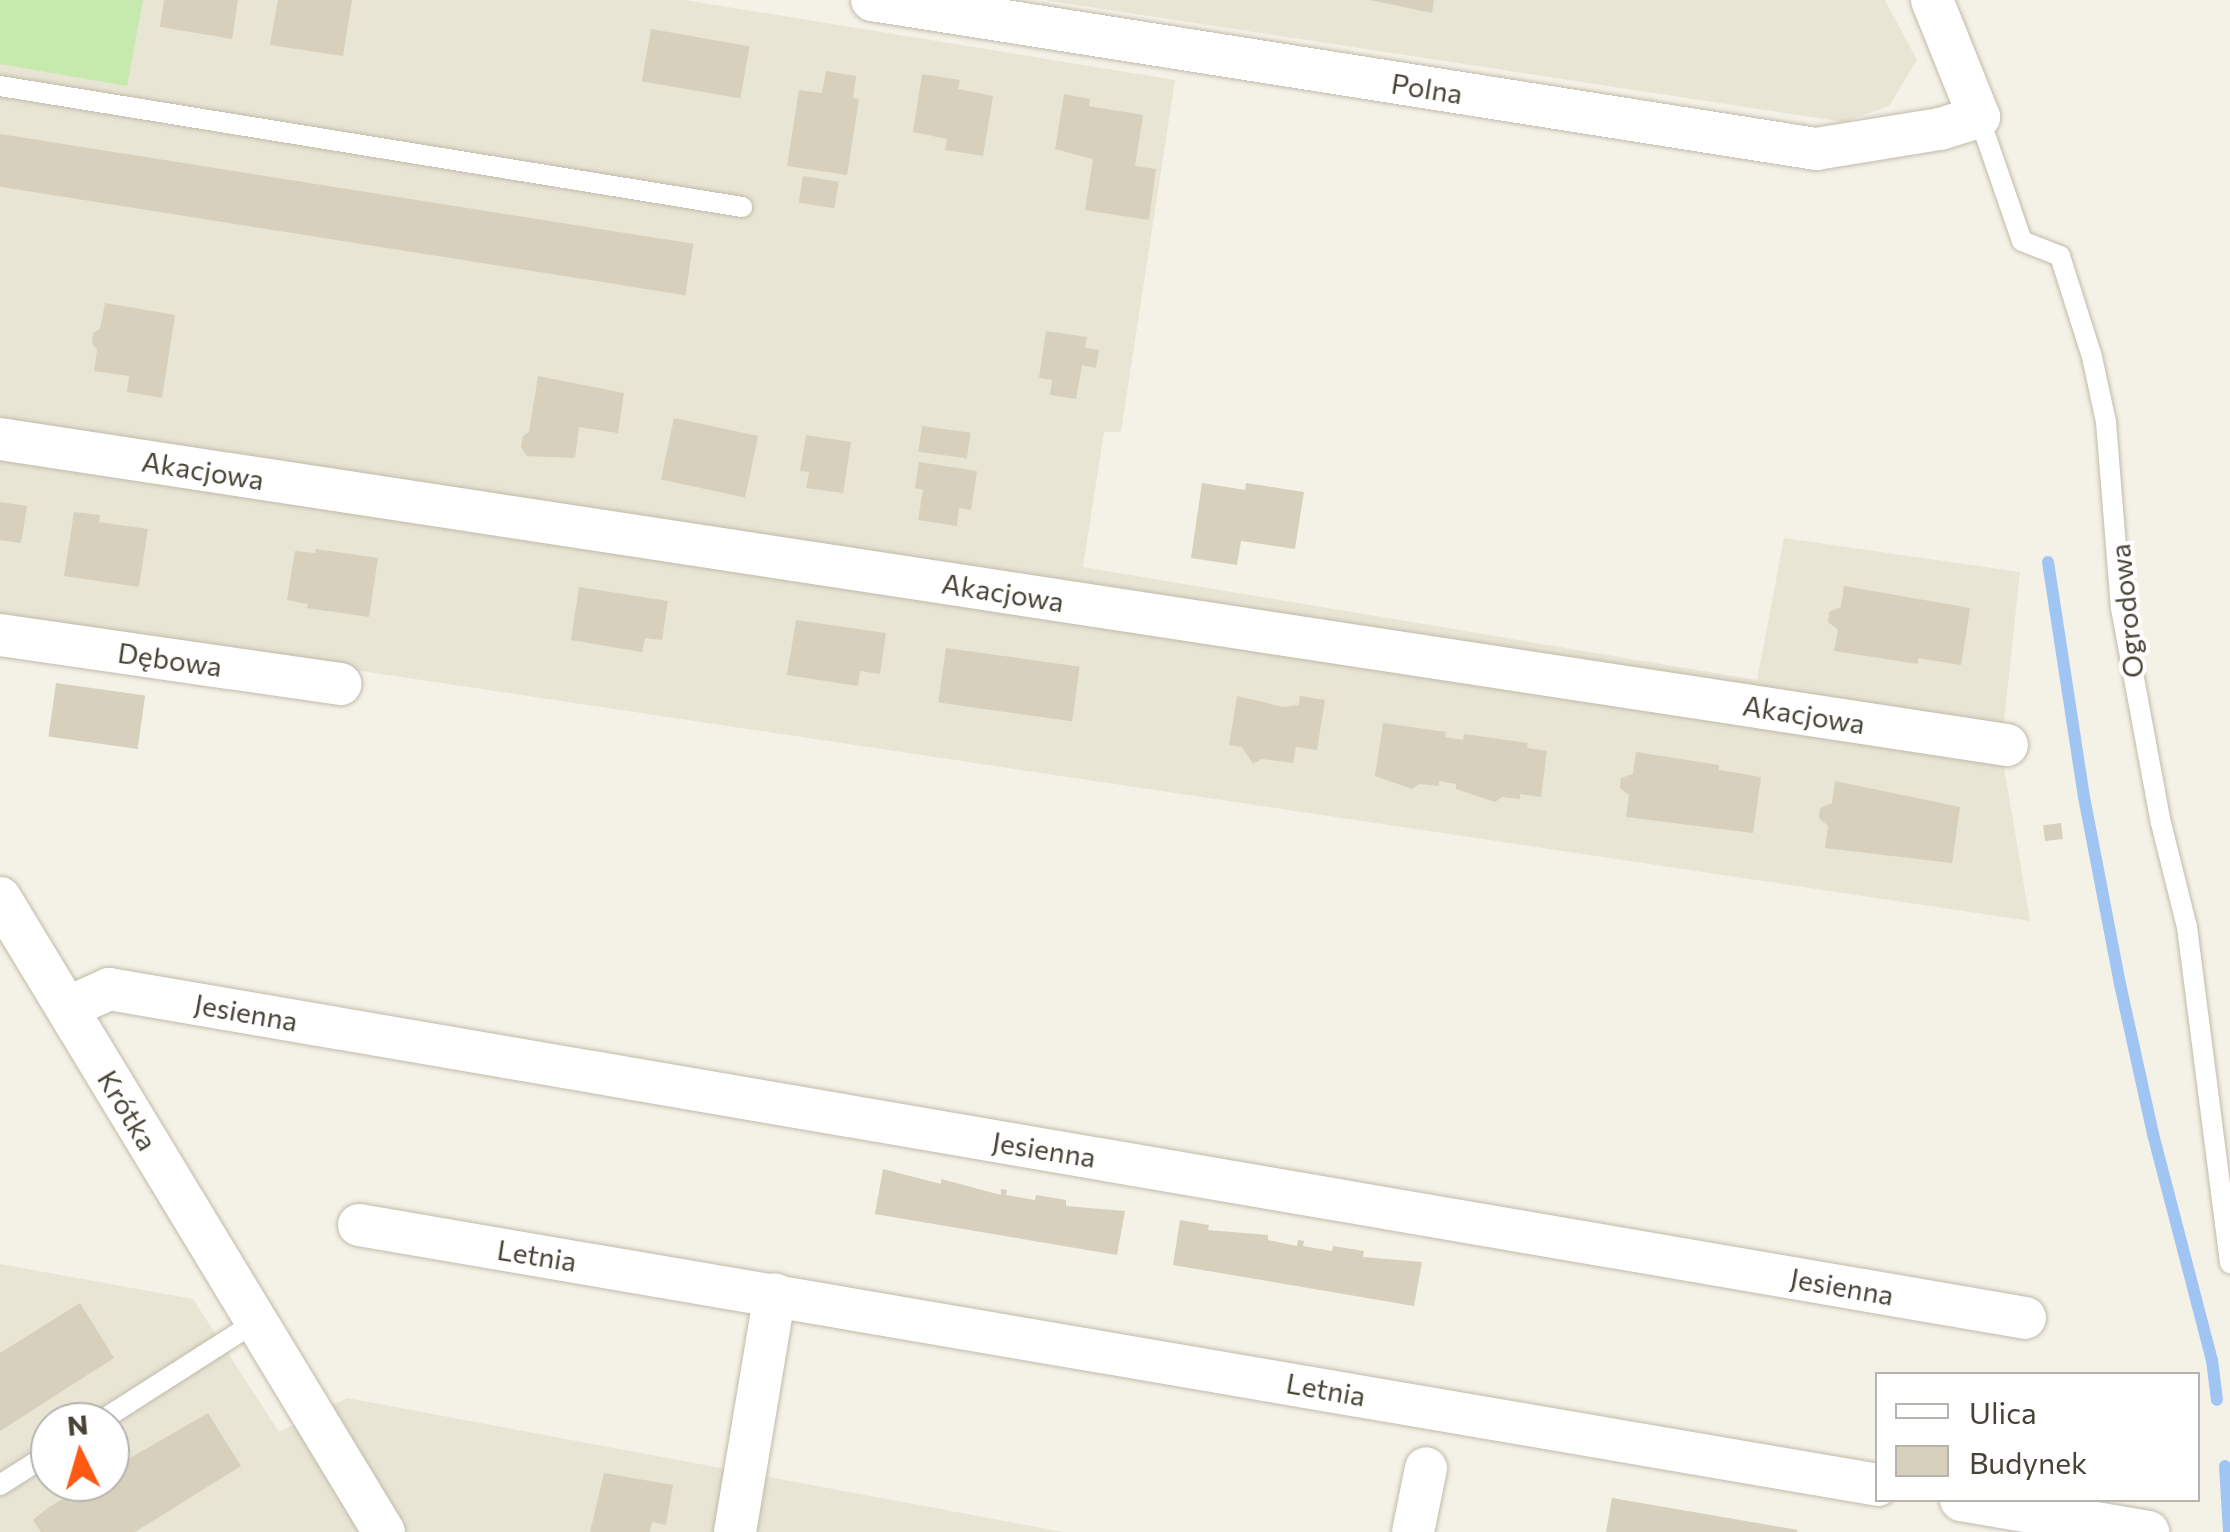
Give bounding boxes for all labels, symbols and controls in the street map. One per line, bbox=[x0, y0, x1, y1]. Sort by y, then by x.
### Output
street label: Polna bbox=[1389, 66, 1465, 110]
street label: Akacjowa bbox=[140, 444, 266, 496]
street label: Ogrodowa bbox=[2102, 542, 2150, 680]
street label: Akacjowa bbox=[940, 566, 1066, 618]
street label: Dębowa bbox=[116, 635, 224, 683]
street label: Akacjowa bbox=[1741, 688, 1867, 740]
street label: Jesienna bbox=[192, 986, 300, 1038]
street label: Krótka bbox=[91, 1064, 165, 1156]
street label: Jesienna bbox=[990, 1124, 1098, 1174]
street label: Letnia bbox=[495, 1232, 579, 1278]
street label: Jesienna bbox=[1788, 1260, 1896, 1312]
street label: Letnia bbox=[1284, 1366, 1368, 1412]
legend bbox=[1875, 1372, 2200, 1502]
text: Ulica bbox=[1969, 1393, 2037, 1430]
north arrow bbox=[30, 1402, 130, 1502]
text: N bbox=[66, 1406, 90, 1442]
text: Budynek bbox=[1969, 1443, 2087, 1480]

